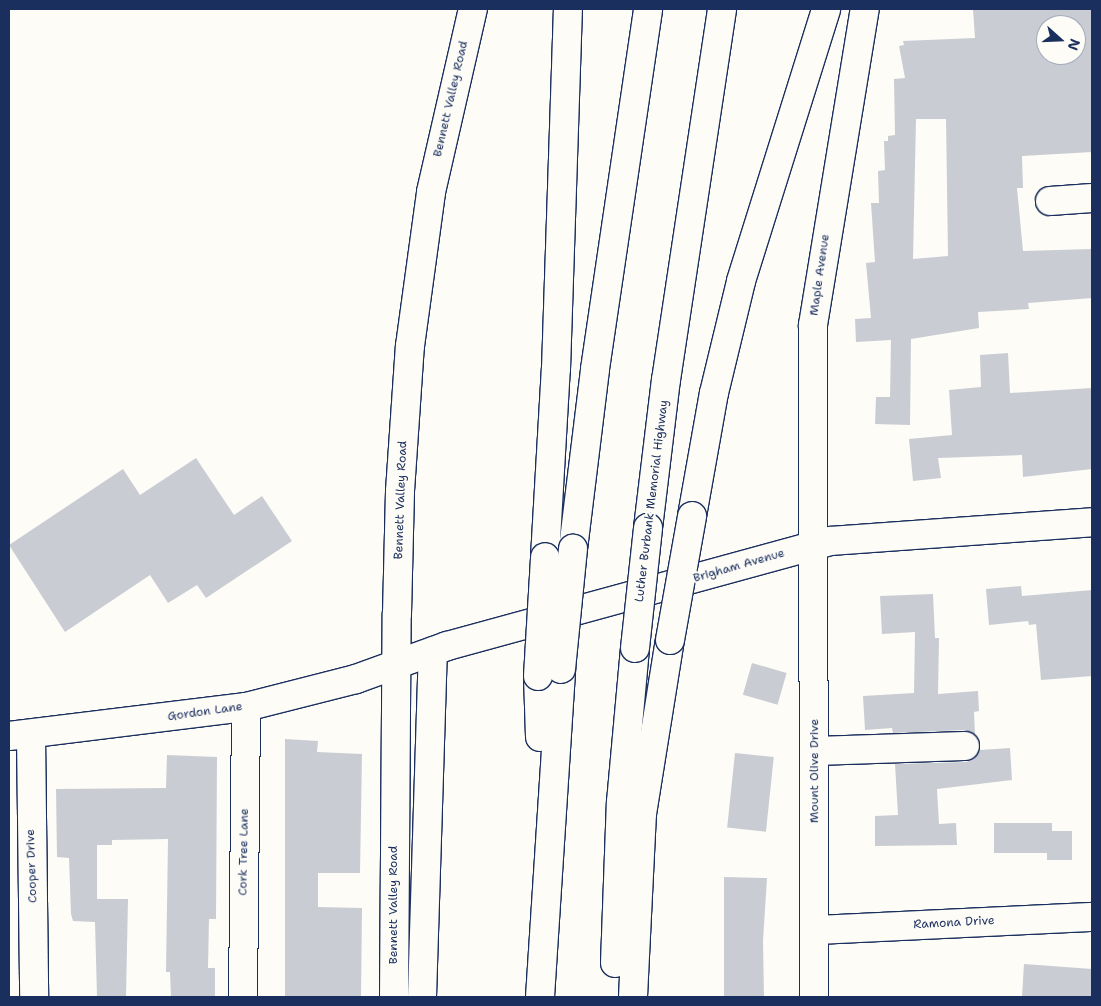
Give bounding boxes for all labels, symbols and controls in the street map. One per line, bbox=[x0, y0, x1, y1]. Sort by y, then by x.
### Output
north arrow bbox=[1036, 15, 1086, 65]
text: N bbox=[1064, 36, 1085, 53]
street label: Bennett Valley Road bbox=[431, 40, 471, 158]
street label: Maple Avenue bbox=[807, 233, 833, 317]
street label: Luther Burbank Memorial Highway bbox=[632, 399, 672, 603]
street label: Bennett Valley Road bbox=[392, 440, 410, 560]
street label: Brigham Avenue bbox=[692, 546, 786, 586]
street label: Gordon Lane bbox=[167, 700, 243, 724]
street label: Mount Olive Drive bbox=[808, 719, 822, 823]
street label: Cork Tree Lane bbox=[236, 808, 252, 896]
street label: Cooper Drive bbox=[24, 829, 40, 903]
street label: Bennett Valley Road bbox=[387, 846, 401, 964]
street label: Ramona Drive bbox=[913, 914, 995, 932]

